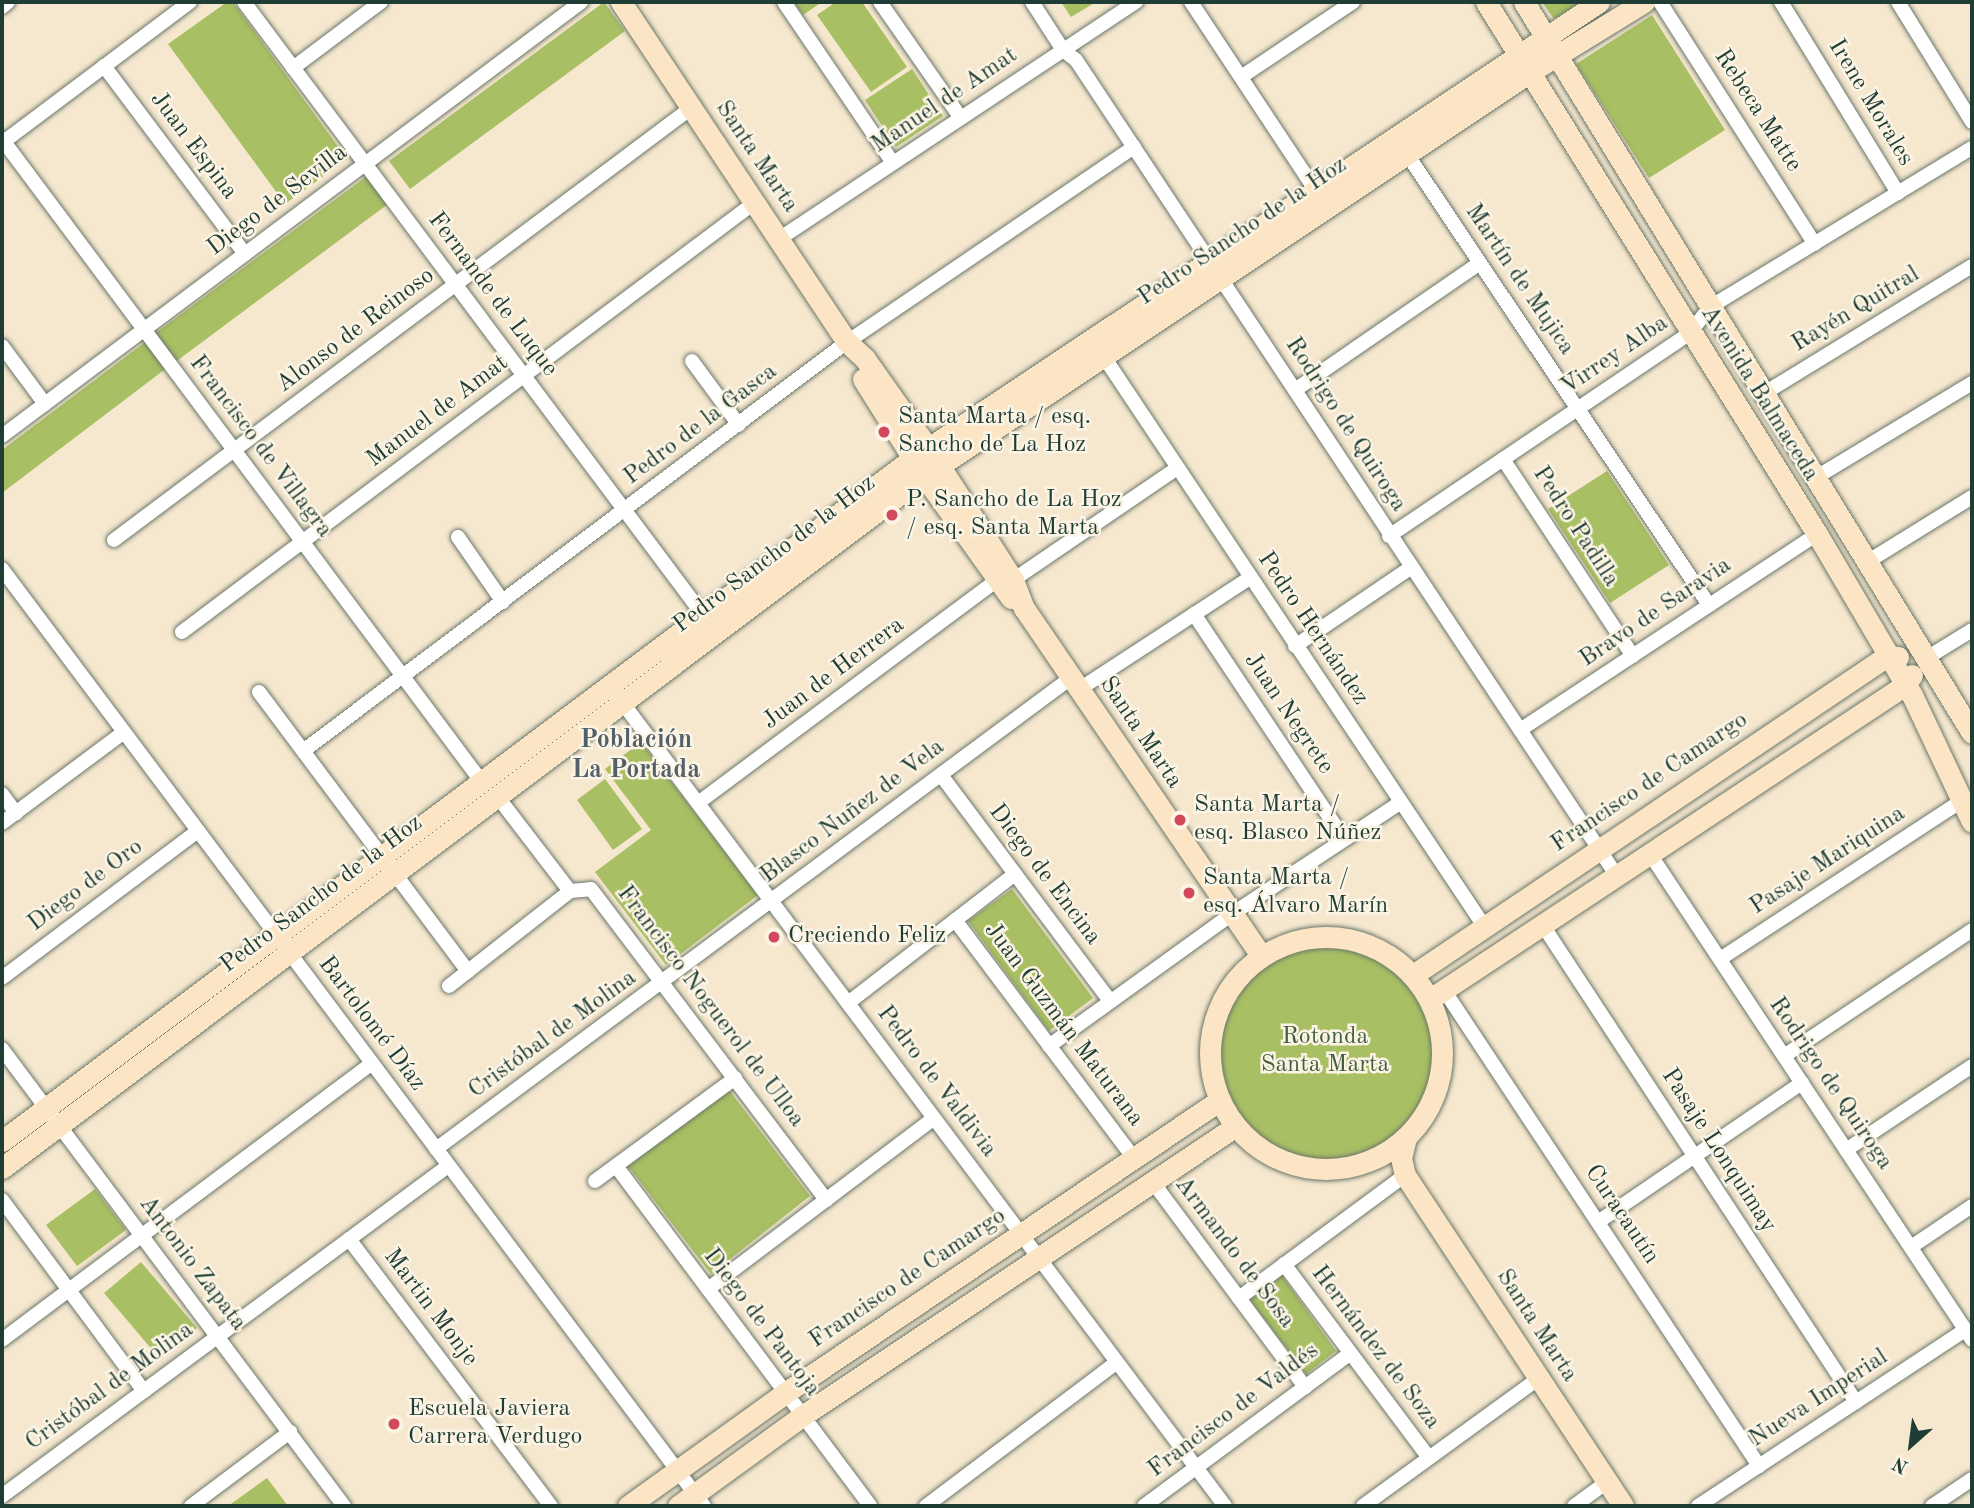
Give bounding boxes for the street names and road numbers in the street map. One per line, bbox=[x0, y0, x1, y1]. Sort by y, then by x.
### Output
street label: Irene Morales bbox=[1821, 34, 1919, 172]
street label: Manuel de Amat bbox=[867, 42, 1023, 160]
street label: Rebeca Matte bbox=[1707, 44, 1807, 178]
street label: Juan Espina bbox=[143, 86, 243, 206]
street label: Santa Marta bbox=[708, 96, 804, 218]
street label: Diego de Sevilla bbox=[202, 139, 354, 263]
street label: Pedro Sancho de la Hoz bbox=[1133, 151, 1353, 313]
street label: Martín de Mujica bbox=[1458, 199, 1580, 361]
street label: Fernande de Luque bbox=[421, 207, 563, 383]
street label: Rayén Quitral bbox=[1787, 261, 1925, 359]
street label: Alonso de Reinoso bbox=[271, 262, 441, 400]
street label: Avenida Balmaceda bbox=[1693, 301, 1825, 487]
street label: Virrey Alba bbox=[1556, 310, 1674, 402]
street label: Rodrigo de Quiroga bbox=[1278, 332, 1412, 518]
street label: Manuel de Amat bbox=[361, 349, 515, 475]
street label: Francisco de Villagra bbox=[182, 350, 338, 544]
street label: Pedro de la Gasca bbox=[619, 358, 783, 492]
street label: Pedro Padilla bbox=[1525, 461, 1625, 593]
street label: Pedro Sancho de la Hoz bbox=[668, 470, 882, 640]
street label: Pedro Hernández bbox=[1250, 547, 1374, 711]
street label: Bravo de Saravia bbox=[1575, 552, 1737, 674]
street label: Juan de Herrera bbox=[757, 611, 911, 737]
street label: Juan Negrete bbox=[1237, 648, 1339, 780]
street label: Santa Marta bbox=[1092, 672, 1188, 794]
street label: Francisco de Camargo bbox=[1546, 706, 1754, 860]
street label: Blasco Nuñez de Vela bbox=[755, 733, 951, 891]
street label: Diego de Encina bbox=[982, 799, 1106, 951]
street label: Pasaje Mariquina bbox=[1745, 800, 1911, 922]
street label: Pedro Sancho de la Hoz bbox=[215, 810, 429, 980]
street label: Diego de Oro bbox=[23, 833, 149, 939]
street label: Francisco Noguerol de Ulloa bbox=[610, 880, 810, 1134]
street label: Juan Guzmán Maturana bbox=[977, 917, 1149, 1133]
street label: Bartolomé Díaz bbox=[311, 951, 431, 1097]
street label: Cristóbal de Molina bbox=[463, 964, 643, 1106]
street label: Rodrigo de Quiroga bbox=[1761, 992, 1899, 1176]
street label: Pedro de Valdivia bbox=[870, 1000, 1002, 1164]
street label: Pasaje Lonquimay bbox=[1654, 1063, 1782, 1239]
street label: Curacautín bbox=[1577, 1160, 1665, 1270]
street label: Armando de Sosa bbox=[1168, 1171, 1300, 1335]
street label: Antonio Zapata bbox=[132, 1191, 252, 1337]
street label: Francisco de Camargo bbox=[804, 1202, 1012, 1356]
street label: Martin Monje bbox=[376, 1243, 484, 1373]
street label: Diego de Pantoja bbox=[696, 1243, 826, 1403]
street label: Hernández de Soza bbox=[1304, 1260, 1446, 1436]
street label: Santa Marta bbox=[1489, 1264, 1583, 1388]
street label: Cristóbal de Molina bbox=[20, 1316, 200, 1458]
street label: Francisco de Valdés bbox=[1143, 1337, 1325, 1485]
street label: Nueva Imperial bbox=[1744, 1343, 1894, 1455]

